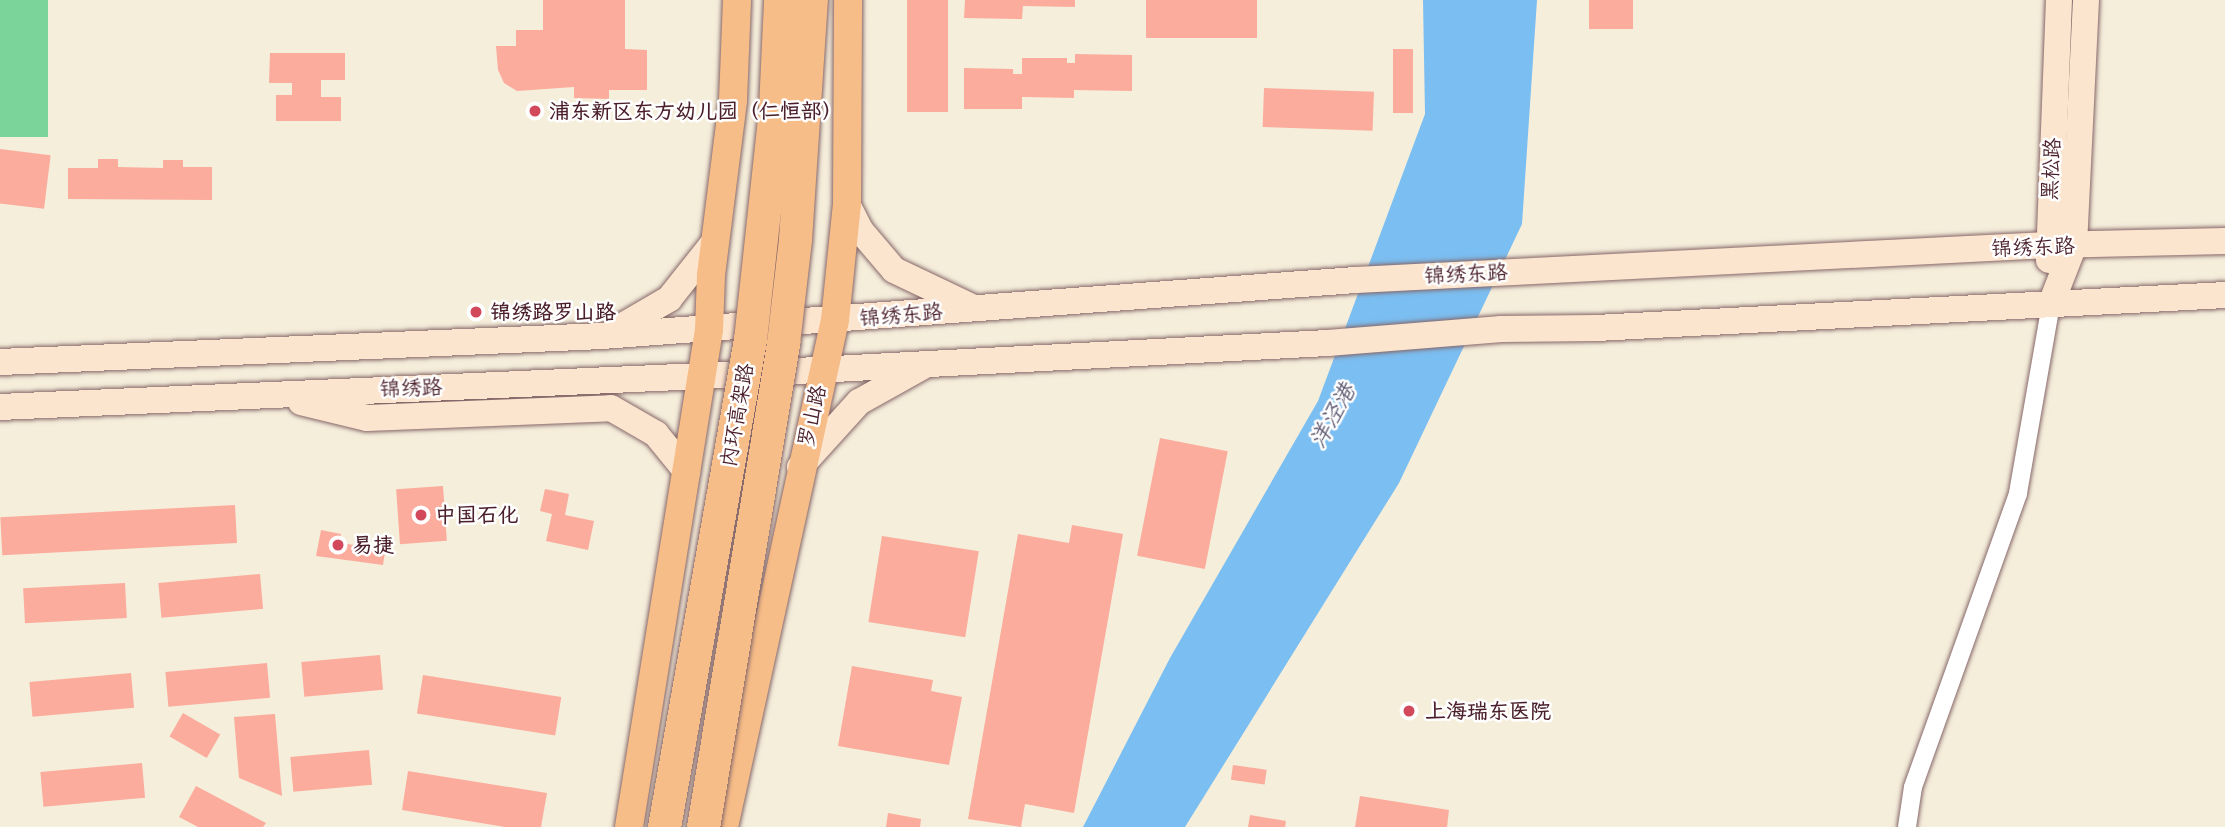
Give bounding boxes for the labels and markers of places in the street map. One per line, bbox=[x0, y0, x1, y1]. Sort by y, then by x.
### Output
place label: 浦东新区东方幼儿园（仁恒部） bbox=[549, 98, 843, 124]
marker: 浦东新区东方幼儿园（仁恒部） bbox=[527, 103, 543, 119]
place label: 锦绣路罗山路 bbox=[490, 299, 616, 325]
marker: 锦绣路罗山路 bbox=[468, 304, 484, 320]
place label: 中国石化 bbox=[435, 502, 519, 528]
marker: 中国石化 bbox=[413, 507, 429, 523]
place label: 易捷 bbox=[352, 532, 394, 558]
marker: 易捷 bbox=[330, 537, 346, 553]
place label: 上海瑞东医院 bbox=[1425, 698, 1551, 724]
marker: 上海瑞东医院 bbox=[1399, 701, 1419, 721]

